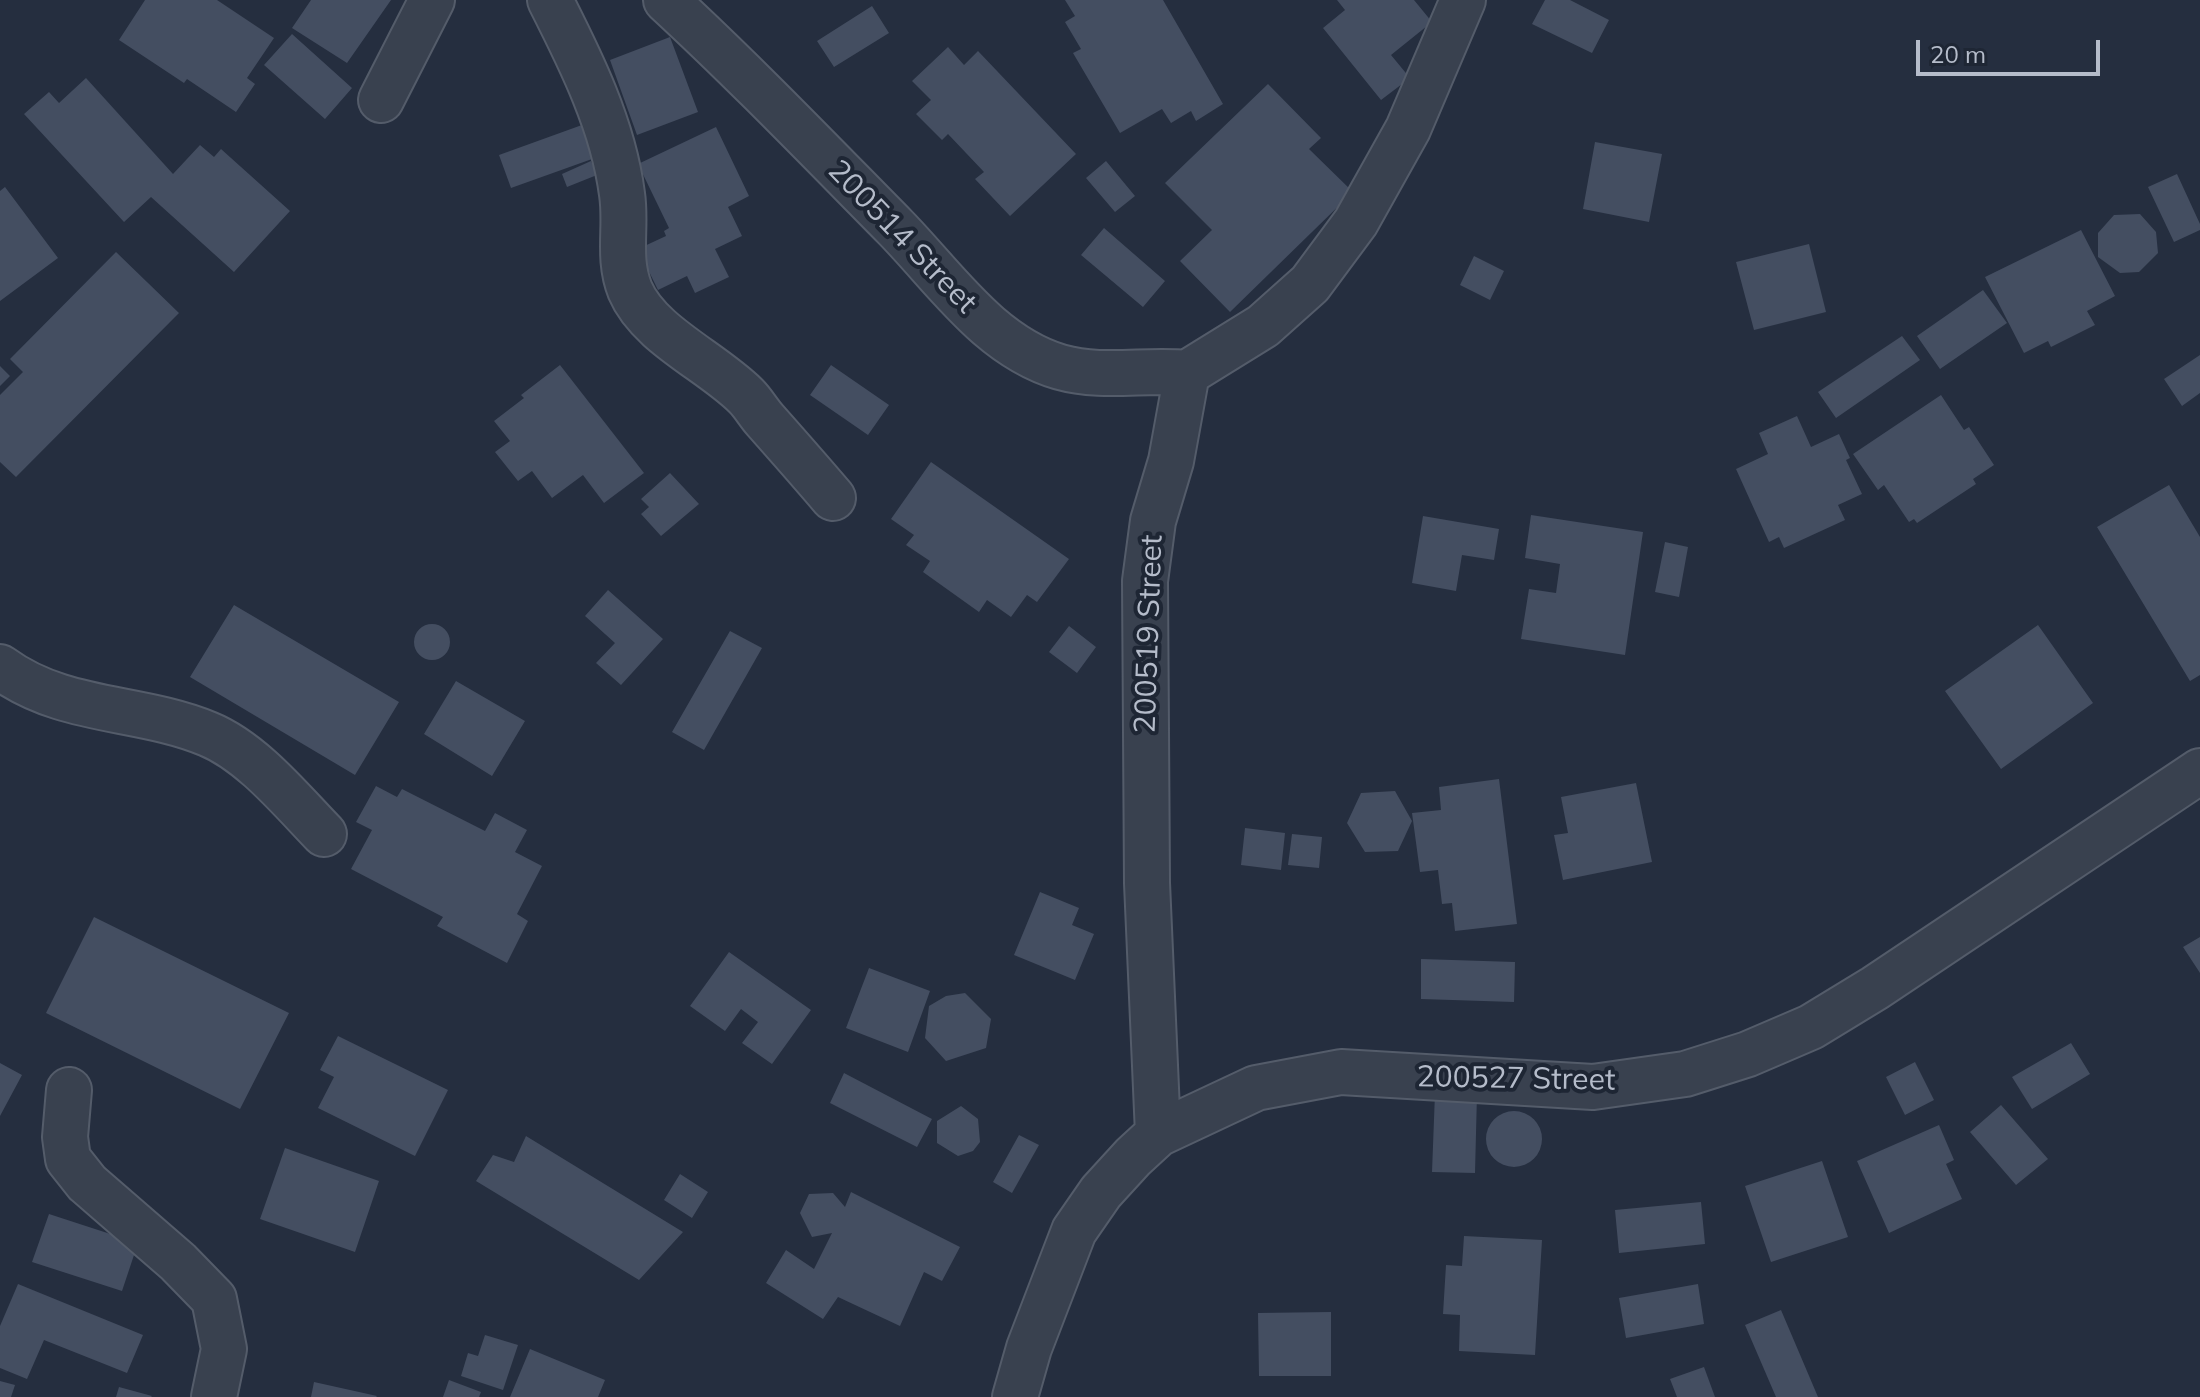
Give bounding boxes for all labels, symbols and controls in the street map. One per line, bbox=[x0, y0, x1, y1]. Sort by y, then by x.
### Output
scale bar bbox=[1920, 24, 2104, 74]
text: 20 m bbox=[1930, 39, 1986, 69]
street label: 200514 Street bbox=[820, 153, 984, 321]
street label: 200519 Street bbox=[1128, 534, 1170, 734]
street label: 200527 Street bbox=[1416, 1059, 1616, 1099]

